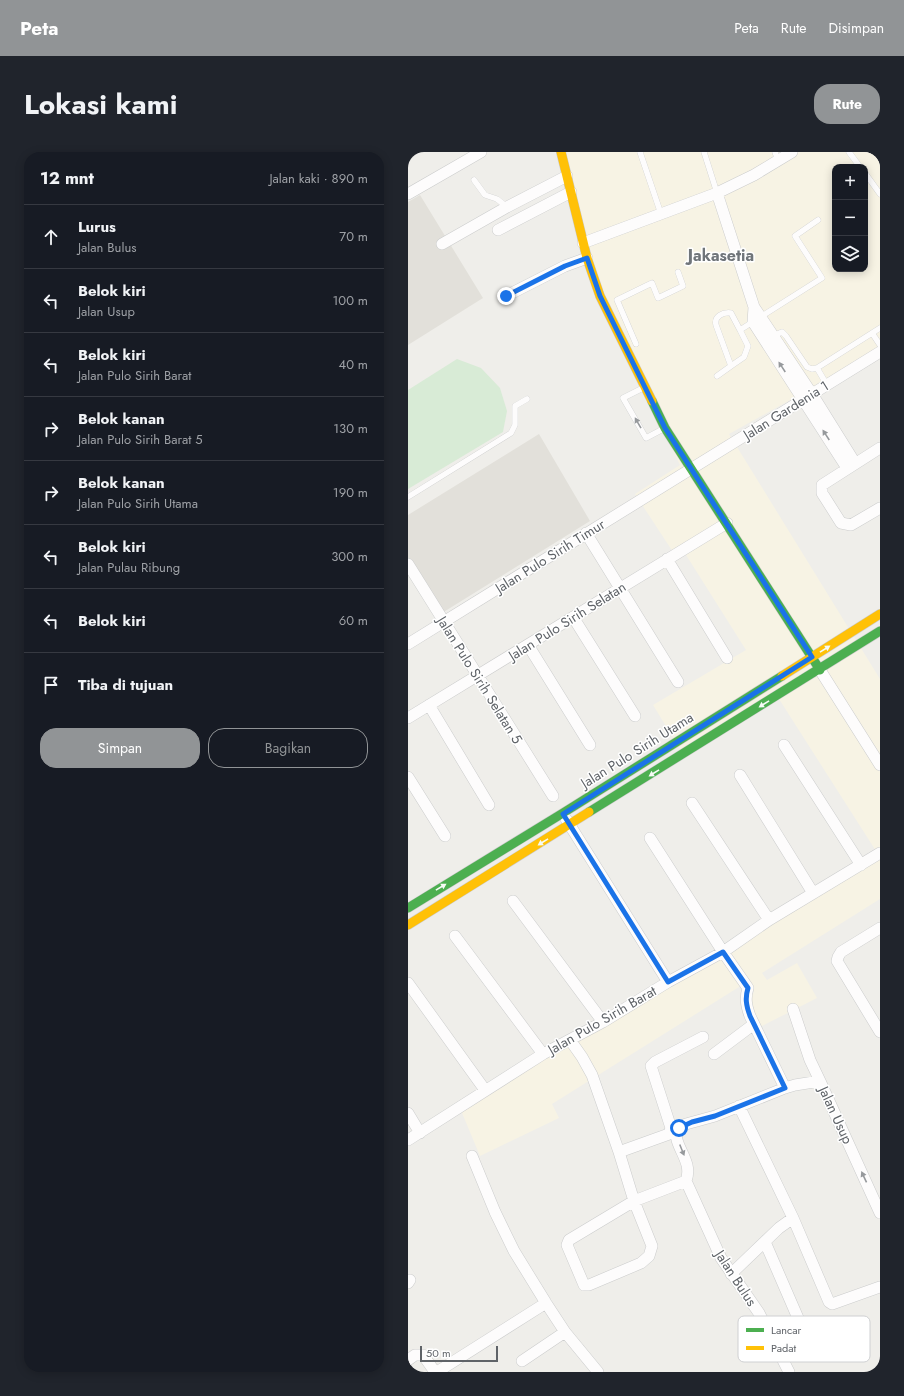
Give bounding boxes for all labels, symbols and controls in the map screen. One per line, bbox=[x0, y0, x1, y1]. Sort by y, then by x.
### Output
text: Peta bbox=[20, 15, 58, 42]
text: Peta bbox=[734, 18, 759, 38]
text: Rute bbox=[781, 18, 807, 38]
text: Disimpan bbox=[829, 18, 884, 38]
text: Lokasi kami bbox=[24, 84, 177, 125]
button: Rute bbox=[814, 84, 880, 124]
map controls bbox=[832, 164, 868, 272]
button: + bbox=[832, 164, 868, 200]
text: 12 mnt bbox=[40, 166, 94, 190]
text: Jalan kaki · 890 m bbox=[269, 169, 368, 188]
button: − bbox=[832, 200, 868, 236]
text: Lurus bbox=[78, 216, 116, 238]
icon: ahead bbox=[40, 226, 62, 248]
text: 70 m bbox=[339, 227, 368, 246]
button: layers bbox=[832, 236, 868, 272]
text: Jalan Bulus bbox=[78, 238, 136, 257]
district label: Jakasetia bbox=[685, 244, 754, 267]
text: Belok kiri bbox=[78, 280, 146, 302]
route end bbox=[497, 287, 515, 305]
icon: left bbox=[40, 290, 62, 312]
text: 100 m bbox=[333, 291, 368, 310]
text: Jalan Usup bbox=[78, 302, 135, 321]
text: Belok kiri bbox=[78, 344, 146, 366]
icon: left bbox=[40, 354, 62, 376]
text: 40 m bbox=[339, 355, 368, 374]
one-way arrow bbox=[778, 361, 786, 372]
text: Jalan Pulo Sirih Barat bbox=[78, 366, 191, 385]
street label: Jalan Gardenia 1 bbox=[738, 376, 833, 445]
text: Belok kanan bbox=[78, 408, 165, 430]
one-way arrow bbox=[634, 417, 641, 429]
icon: right bbox=[40, 418, 62, 440]
text: 130 m bbox=[333, 419, 368, 438]
one-way arrow bbox=[823, 429, 830, 441]
text: Jalan Pulo Sirih Barat 5 bbox=[78, 430, 203, 449]
text: Belok kanan bbox=[78, 472, 165, 494]
icon: right bbox=[40, 482, 62, 504]
text: 190 m bbox=[333, 483, 368, 502]
text: Jalan Pulo Sirih Utama bbox=[78, 494, 198, 513]
street label: Jalan Pulo Sirih Timur bbox=[490, 514, 609, 599]
text: Belok kiri bbox=[78, 536, 146, 558]
icon: left bbox=[40, 546, 62, 568]
text: 300 m bbox=[331, 547, 368, 566]
text: Jalan Pulau Ribung bbox=[78, 558, 180, 577]
street label: Jalan Pulo Sirih Selatan bbox=[503, 577, 630, 666]
icon: left bbox=[40, 610, 62, 632]
text: Belok kiri bbox=[78, 610, 146, 632]
text: 60 m bbox=[339, 611, 368, 630]
street label: Jalan Pulo Sirih Selatan 5 bbox=[431, 611, 528, 748]
one-way arrow bbox=[819, 645, 831, 652]
icon: arrive bbox=[40, 674, 62, 696]
text: Tiba di tujuan bbox=[78, 674, 173, 696]
one-way arrow bbox=[759, 700, 769, 708]
street label: Jalan Pulo Sirih Utama bbox=[575, 707, 697, 794]
button: Simpan bbox=[40, 728, 200, 768]
button: Bagikan bbox=[208, 728, 368, 768]
one-way arrow bbox=[648, 769, 660, 776]
one-way arrow bbox=[537, 838, 549, 845]
one-way arrow bbox=[435, 884, 447, 891]
street label: Jalan Pulo Sirih Barat bbox=[542, 980, 660, 1060]
street label: Jalan Usup bbox=[813, 1081, 858, 1147]
route start bbox=[670, 1119, 688, 1137]
one-way arrow bbox=[679, 1144, 685, 1156]
one-way arrow bbox=[861, 1171, 867, 1183]
street label: Jalan Bulus bbox=[709, 1244, 762, 1310]
legend bbox=[738, 1316, 870, 1362]
text: Lancar bbox=[771, 1322, 802, 1338]
text: Padat bbox=[771, 1340, 797, 1356]
scale bar bbox=[420, 1344, 498, 1363]
text: 50 m bbox=[426, 1345, 451, 1361]

